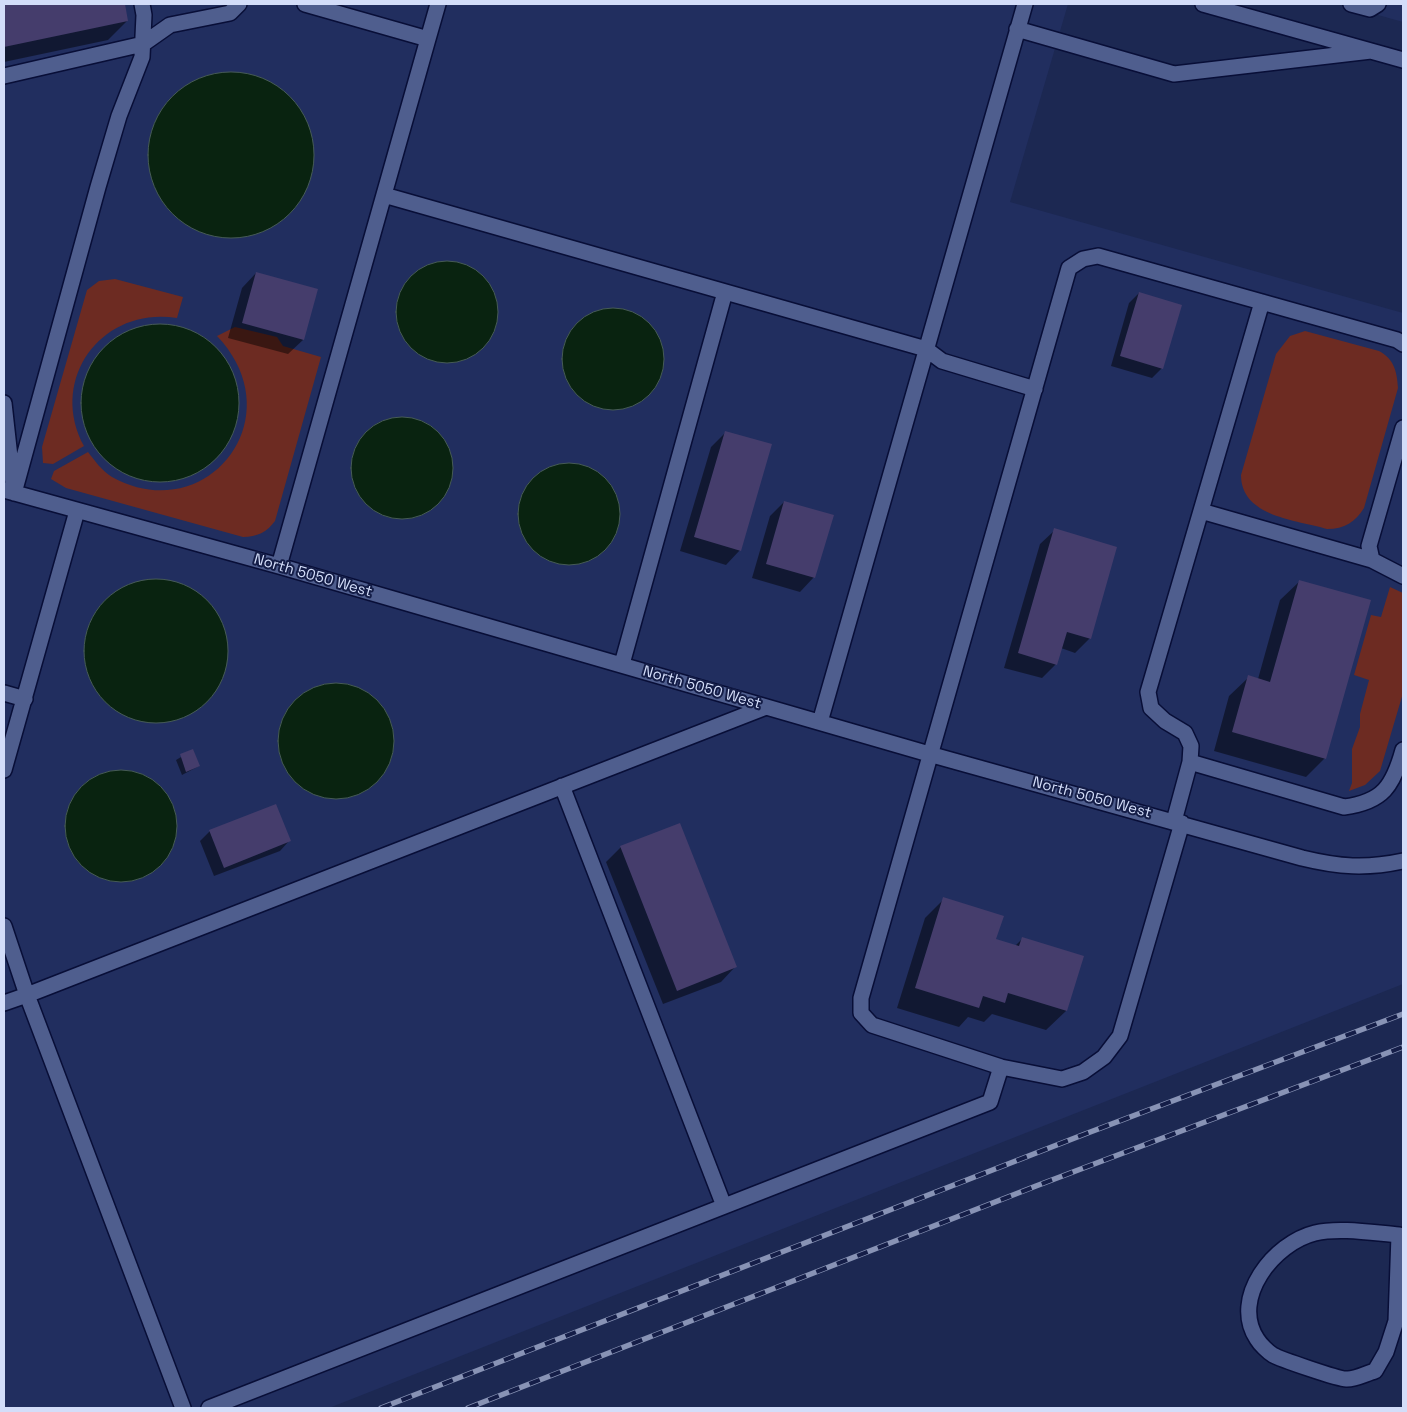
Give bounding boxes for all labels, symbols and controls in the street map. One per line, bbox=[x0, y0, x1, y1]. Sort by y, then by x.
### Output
street label: North 5050 West bbox=[252, 550, 374, 602]
street label: North 5050 West bbox=[641, 662, 763, 714]
street label: North 5050 West bbox=[1031, 773, 1153, 823]

